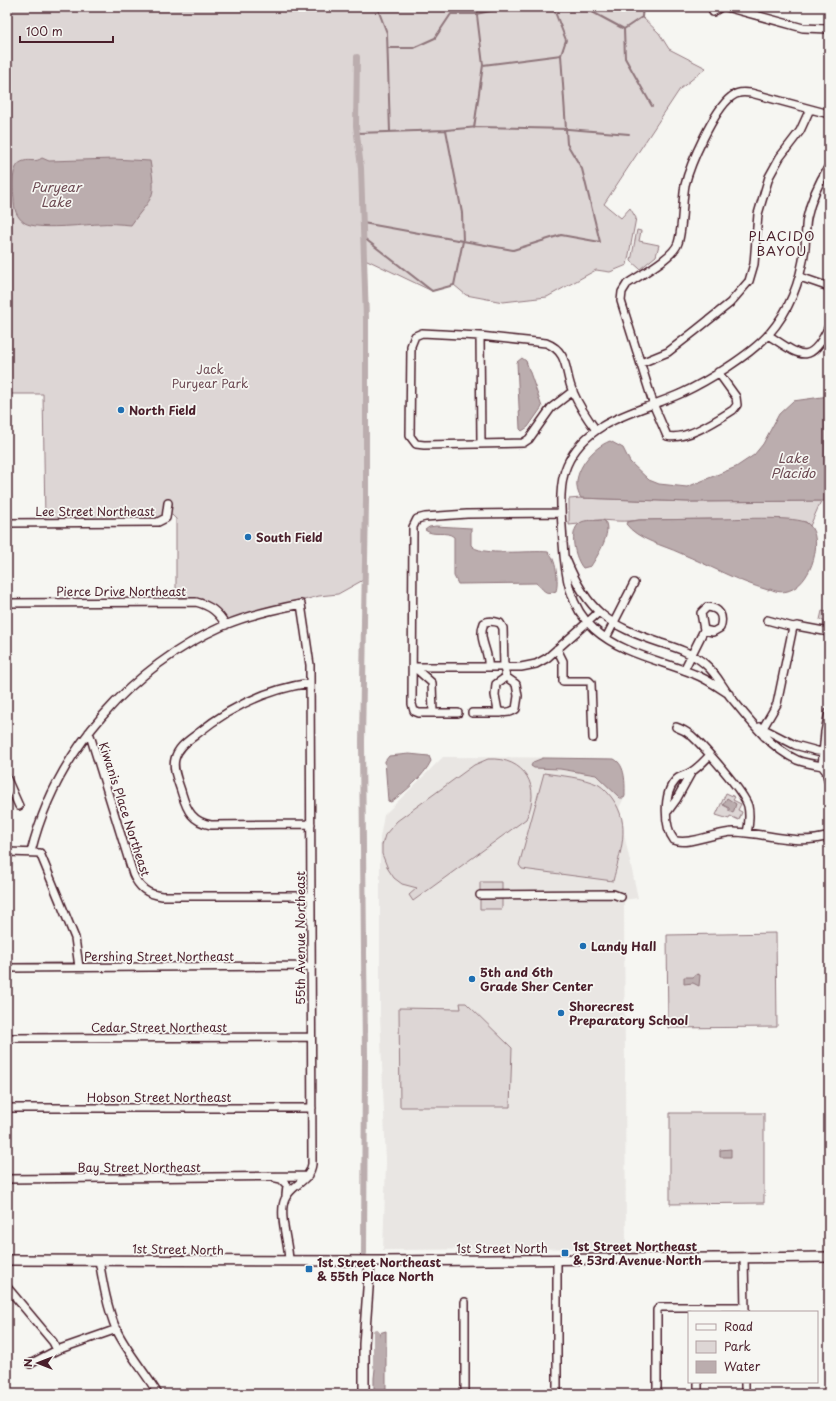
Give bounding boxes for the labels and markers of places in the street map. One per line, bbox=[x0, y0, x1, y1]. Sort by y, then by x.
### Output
place label: North Field bbox=[129, 401, 196, 419]
marker: North Field bbox=[116, 405, 126, 415]
place label: South Field bbox=[256, 528, 323, 546]
marker: South Field bbox=[243, 532, 253, 542]
place label: Landy Hall bbox=[591, 937, 656, 955]
marker: Landy Hall bbox=[578, 941, 588, 951]
place label: 5th and 6th Grade Sher Center bbox=[480, 963, 594, 995]
marker: 5th and 6th Grade Sher Center bbox=[467, 974, 477, 984]
place label: Shorecrest Preparatory School bbox=[569, 997, 688, 1029]
marker: Shorecrest Preparatory School bbox=[556, 1008, 566, 1018]
place label: 1st Street Northeast & 53rd Avenue North bbox=[573, 1237, 702, 1269]
marker: 1st Street Northeast & 53rd Avenue North bbox=[560, 1248, 570, 1258]
place label: 1st Street Northeast & 55th Place North bbox=[317, 1253, 441, 1285]
marker: 1st Street Northeast & 55th Place North bbox=[304, 1264, 314, 1274]

